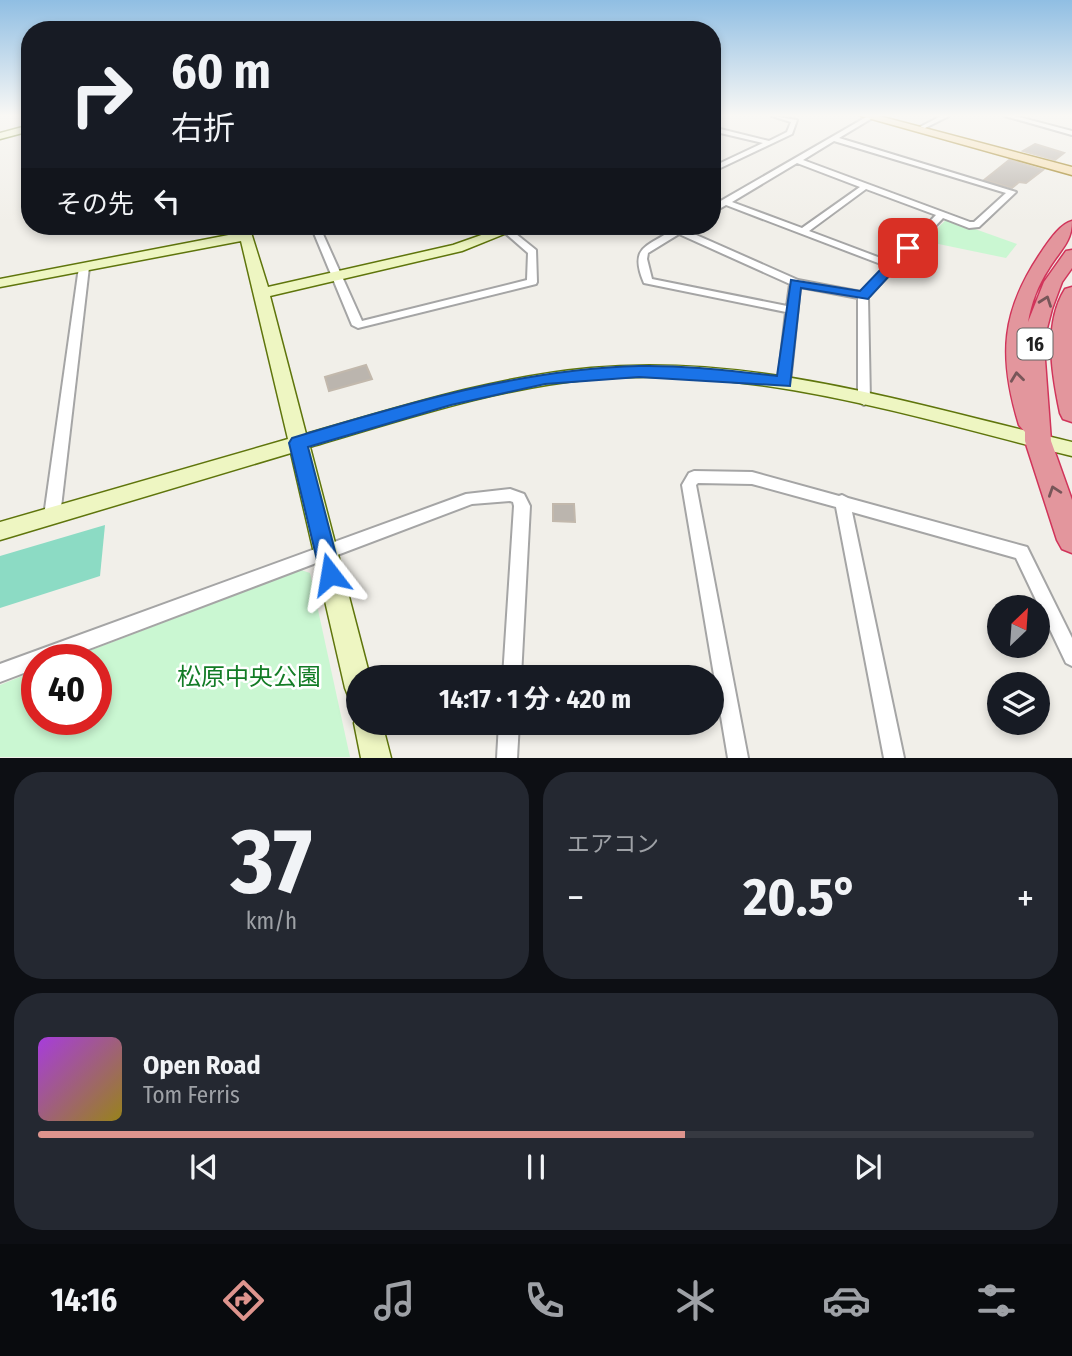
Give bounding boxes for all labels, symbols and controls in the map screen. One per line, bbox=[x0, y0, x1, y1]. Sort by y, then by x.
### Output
text: 60 m bbox=[171, 42, 271, 101]
icon: right bbox=[56, 49, 147, 140]
text: 右折 bbox=[171, 109, 235, 147]
icon: left bbox=[148, 182, 186, 220]
text: その先 bbox=[56, 189, 134, 220]
pin bbox=[878, 218, 938, 278]
icon: arrive bbox=[889, 229, 927, 267]
one-way arrow bbox=[1038, 296, 1052, 308]
road number: 16 bbox=[1018, 328, 1052, 360]
one-way arrow bbox=[1010, 371, 1025, 382]
one-way arrow bbox=[1048, 485, 1062, 498]
position arrow bbox=[293, 537, 367, 611]
north arrow bbox=[987, 595, 1050, 658]
map controls bbox=[987, 595, 1050, 735]
speed limit sign: 40 bbox=[21, 644, 112, 735]
park label: 松原中央公園 bbox=[177, 663, 321, 691]
button: layers bbox=[987, 672, 1050, 735]
text: 14:17 · 1 分 · 420 m bbox=[439, 684, 631, 715]
text: 37 bbox=[231, 807, 312, 916]
text: エアコン bbox=[567, 830, 659, 858]
text: 20.5° bbox=[743, 866, 858, 929]
text: − bbox=[567, 875, 584, 921]
text: + bbox=[1017, 875, 1034, 921]
text: km/h bbox=[246, 907, 297, 935]
text: Open Road bbox=[143, 1050, 261, 1081]
text: Tom Ferris bbox=[143, 1081, 240, 1109]
icon: previous bbox=[185, 1148, 223, 1186]
icon: pause bbox=[517, 1148, 555, 1186]
icon: next bbox=[849, 1148, 887, 1186]
icon: directions bbox=[219, 1276, 268, 1325]
icon: music bbox=[370, 1276, 419, 1325]
icon: phone bbox=[520, 1276, 569, 1325]
icon: climate bbox=[671, 1276, 720, 1325]
icon: car bbox=[822, 1276, 871, 1325]
icon: filters bbox=[972, 1276, 1021, 1325]
text: 14:16 bbox=[51, 1281, 117, 1319]

